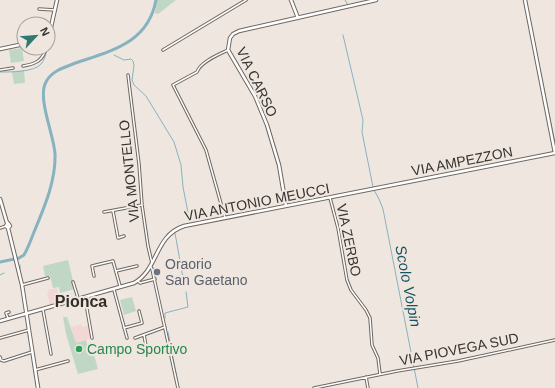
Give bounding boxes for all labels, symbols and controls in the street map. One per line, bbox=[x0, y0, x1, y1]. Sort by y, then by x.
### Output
north arrow bbox=[16, 16, 56, 56]
text: N bbox=[38, 25, 52, 38]
street label: VIA CARSO bbox=[233, 45, 281, 120]
street label: VIA MONTELLO bbox=[116, 119, 142, 223]
street label: VIA AMPEZZON bbox=[410, 143, 514, 179]
street label: VIA ANTONIO MEUCCI bbox=[183, 180, 331, 224]
street label: VIA ZERBO bbox=[333, 202, 365, 278]
water label: Scolo Volpin bbox=[392, 244, 425, 328]
place label: Oraorio San Gaetano bbox=[165, 256, 248, 288]
marker: Oraorio San Gaetano bbox=[152, 267, 162, 277]
district label: Pionca bbox=[55, 293, 107, 310]
street label: VIA PIOVEGA SUD bbox=[398, 330, 520, 368]
place label: Campo Sportivo bbox=[87, 341, 188, 357]
marker: Campo Sportivo bbox=[74, 344, 84, 354]

